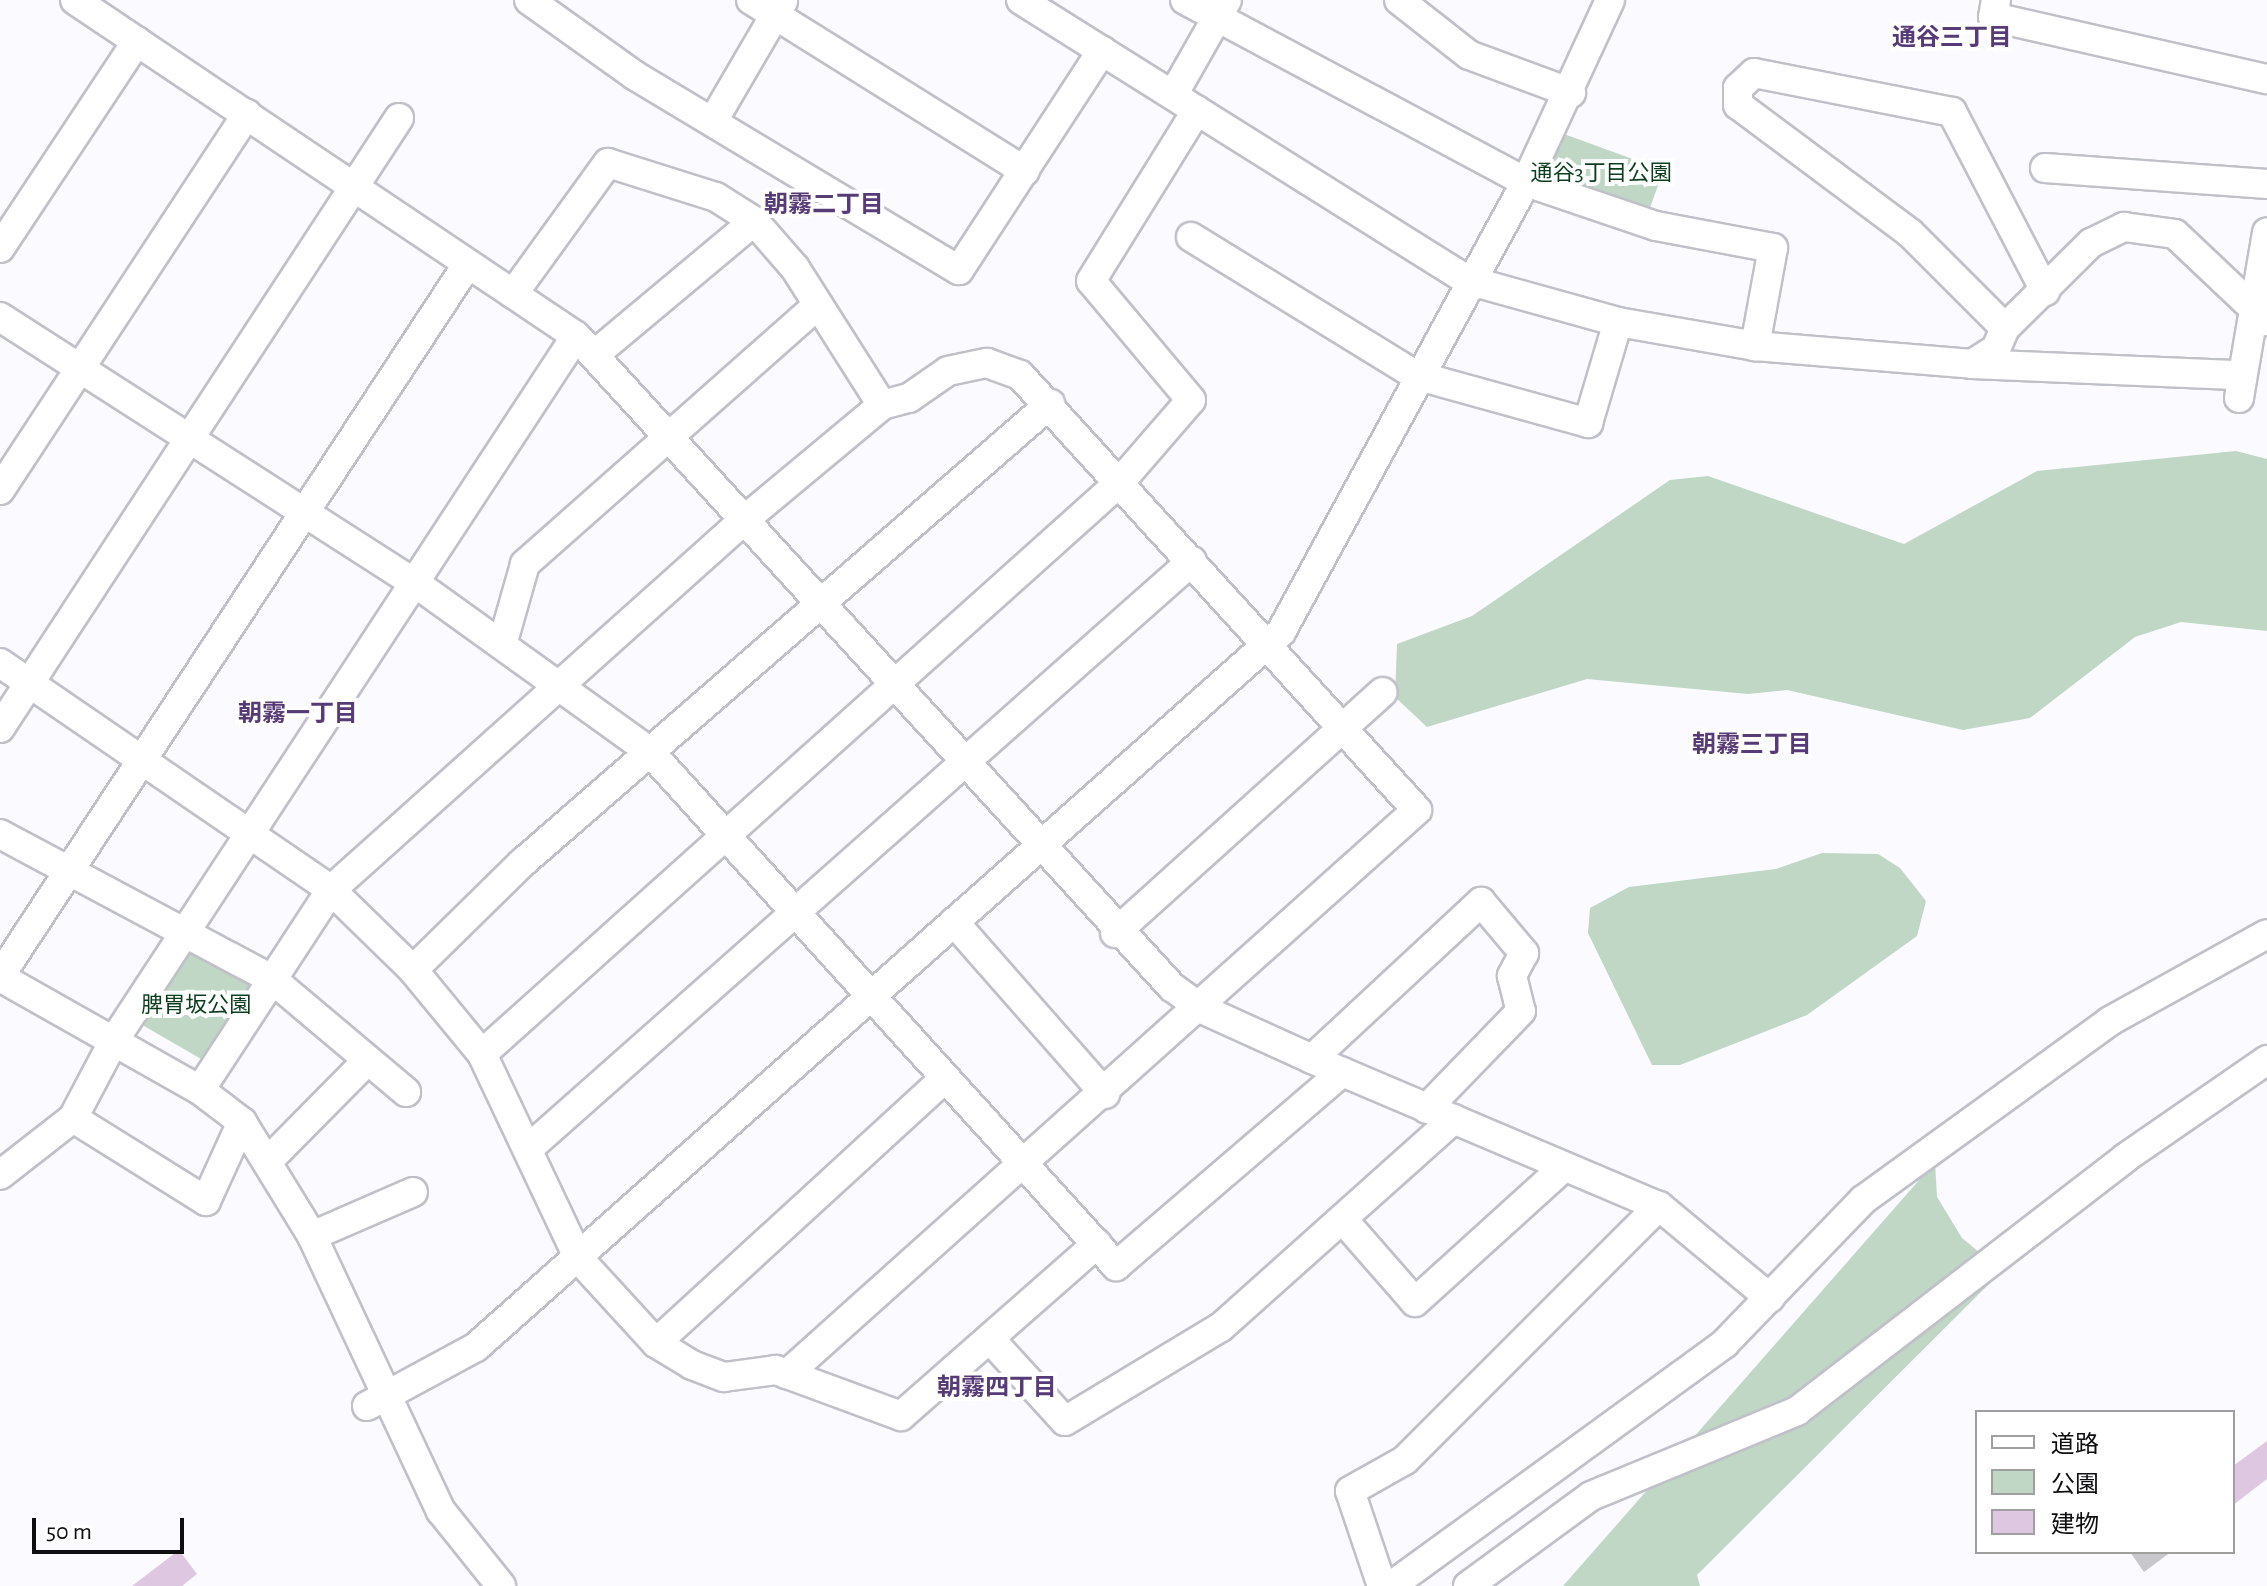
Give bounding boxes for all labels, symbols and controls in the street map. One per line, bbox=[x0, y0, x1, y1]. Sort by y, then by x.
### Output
district label: 通谷三丁目 bbox=[1892, 25, 2012, 53]
park label: 通谷3丁目公園 bbox=[1530, 161, 1672, 187]
district label: 朝霧二丁目 bbox=[764, 192, 884, 220]
district label: 朝霧一丁目 bbox=[238, 701, 358, 729]
district label: 朝霧三丁目 bbox=[1692, 732, 1812, 760]
park label: 脾胃坂公園 bbox=[141, 993, 251, 1019]
district label: 朝霧四丁目 bbox=[937, 1375, 1057, 1403]
legend bbox=[1975, 1410, 2235, 1554]
text: 道路 bbox=[2051, 1433, 2099, 1457]
text: 公園 bbox=[2051, 1473, 2099, 1497]
scale bar bbox=[36, 1502, 188, 1552]
text: 建物 bbox=[2051, 1513, 2099, 1537]
text: 50 m bbox=[46, 1520, 92, 1544]

